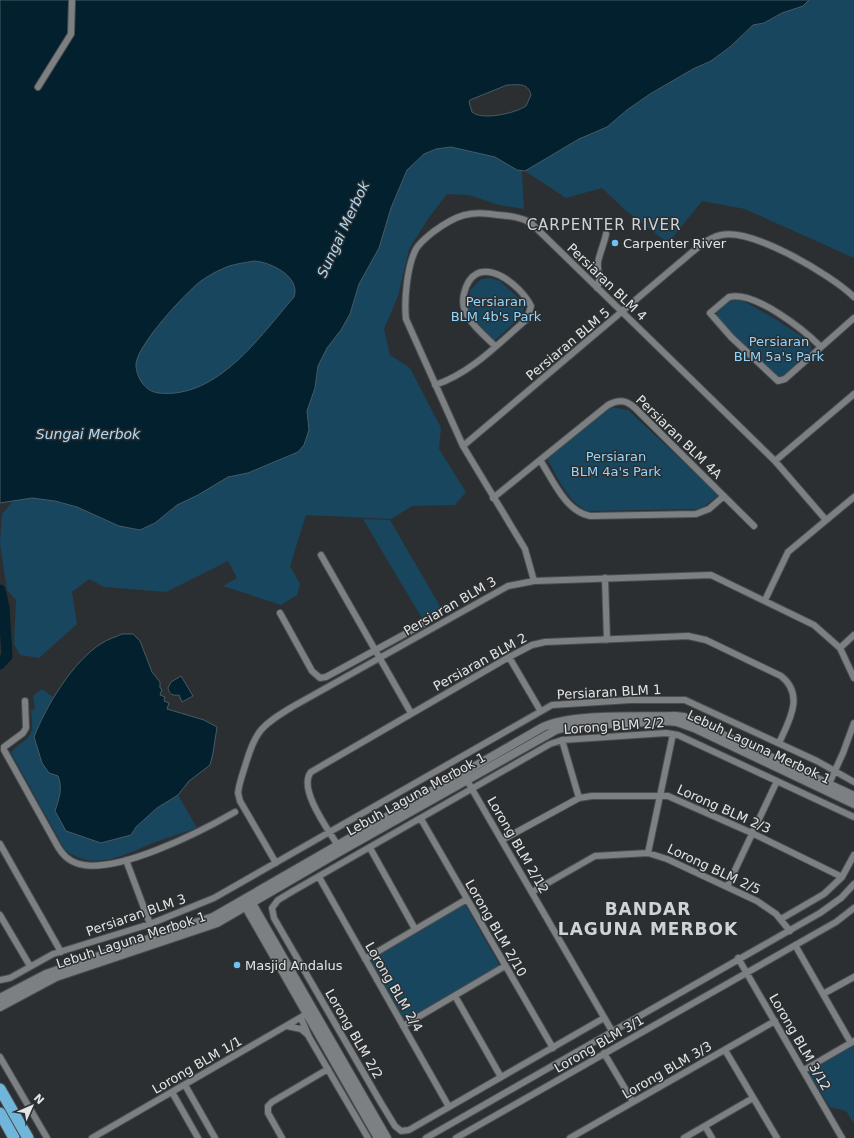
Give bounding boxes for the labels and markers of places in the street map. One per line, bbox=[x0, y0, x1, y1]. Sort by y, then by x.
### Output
place label: Carpenter River bbox=[623, 236, 727, 251]
marker: Carpenter River bbox=[610, 238, 620, 248]
place label: Masjid Andalus bbox=[245, 958, 343, 973]
marker: Masjid Andalus bbox=[232, 960, 242, 970]

